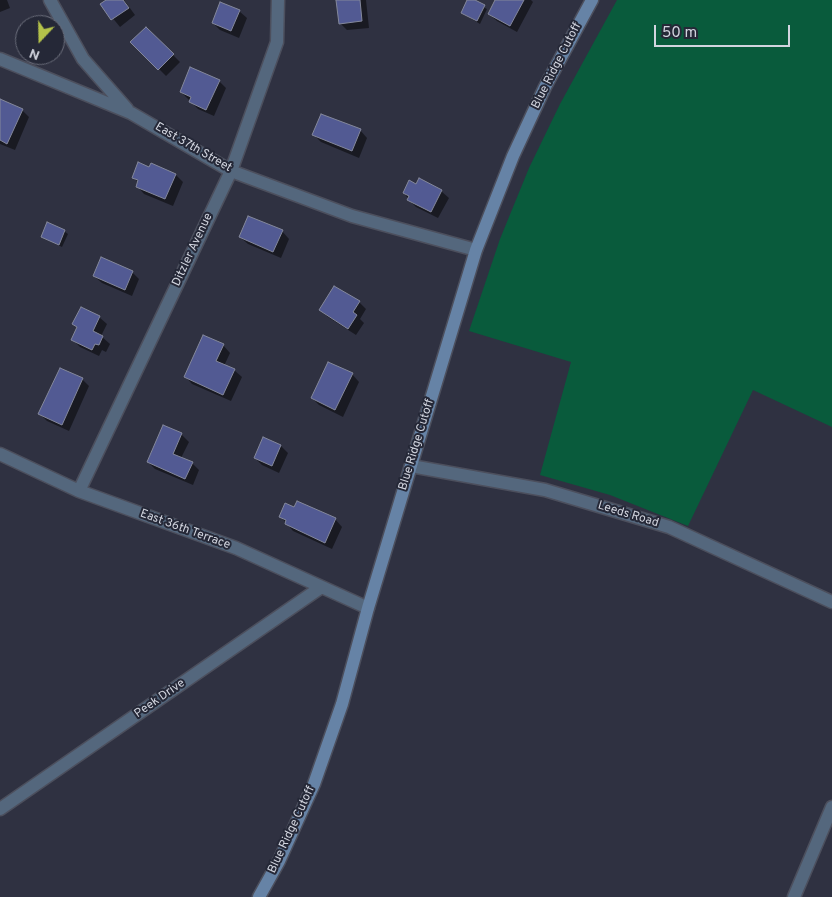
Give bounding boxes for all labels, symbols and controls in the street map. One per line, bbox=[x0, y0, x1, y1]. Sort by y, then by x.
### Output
north arrow bbox=[15, 15, 65, 65]
scale bar bbox=[657, 15, 793, 47]
street label: Blue Ridge Cutoff bbox=[529, 21, 585, 111]
text: 50 m bbox=[662, 24, 697, 43]
text: N bbox=[27, 44, 43, 63]
street label: East 37th Street bbox=[152, 120, 234, 176]
street label: Ditzler Avenue bbox=[170, 211, 216, 289]
street label: Blue Ridge Cutoff bbox=[396, 398, 438, 492]
street label: Leeds Road bbox=[596, 499, 660, 531]
street label: East 36th Terrace bbox=[138, 507, 232, 553]
street label: Peek Drive bbox=[132, 676, 188, 722]
street label: Blue Ridge Cutoff bbox=[266, 784, 318, 876]

